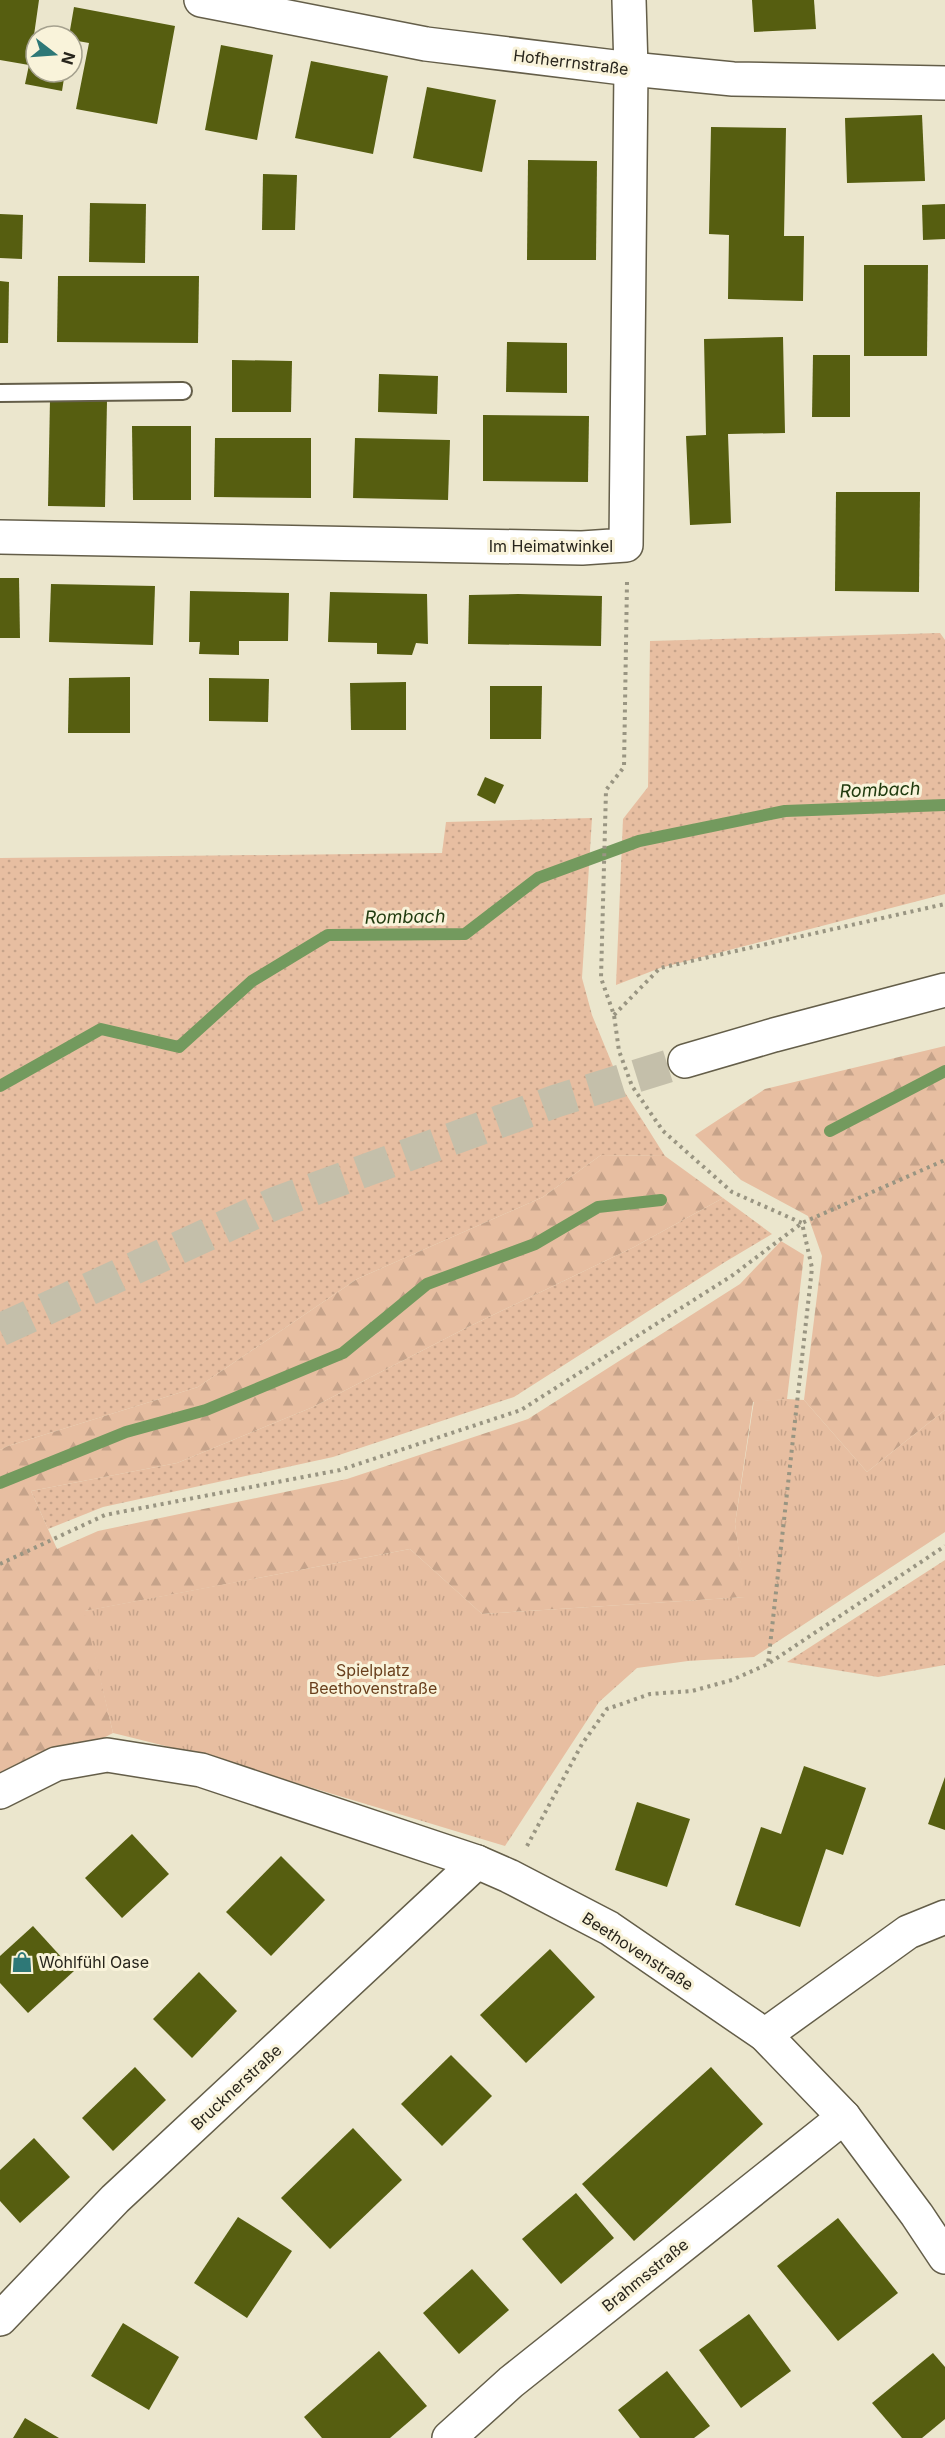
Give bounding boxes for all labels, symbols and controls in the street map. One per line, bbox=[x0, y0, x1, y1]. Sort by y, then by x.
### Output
north arrow bbox=[24, 24, 84, 84]
street label: Hofherrnstraße bbox=[512, 45, 630, 79]
text: N bbox=[57, 50, 80, 67]
street label: Im Heimatwinkel bbox=[489, 536, 613, 556]
water label: Rombach bbox=[839, 778, 921, 801]
water label: Rombach bbox=[364, 905, 446, 928]
park label: Spielplatz Beethovenstraße bbox=[309, 1660, 437, 1698]
street label: Beethovenstraße bbox=[579, 1908, 697, 1994]
shop icon: Wohlfühl Oase bbox=[10, 1950, 34, 1974]
place label: Wohlfühl Oase bbox=[39, 1952, 149, 1972]
street label: Brucknerstraße bbox=[187, 2040, 285, 2134]
street label: Brahmsstraße bbox=[598, 2234, 692, 2316]

